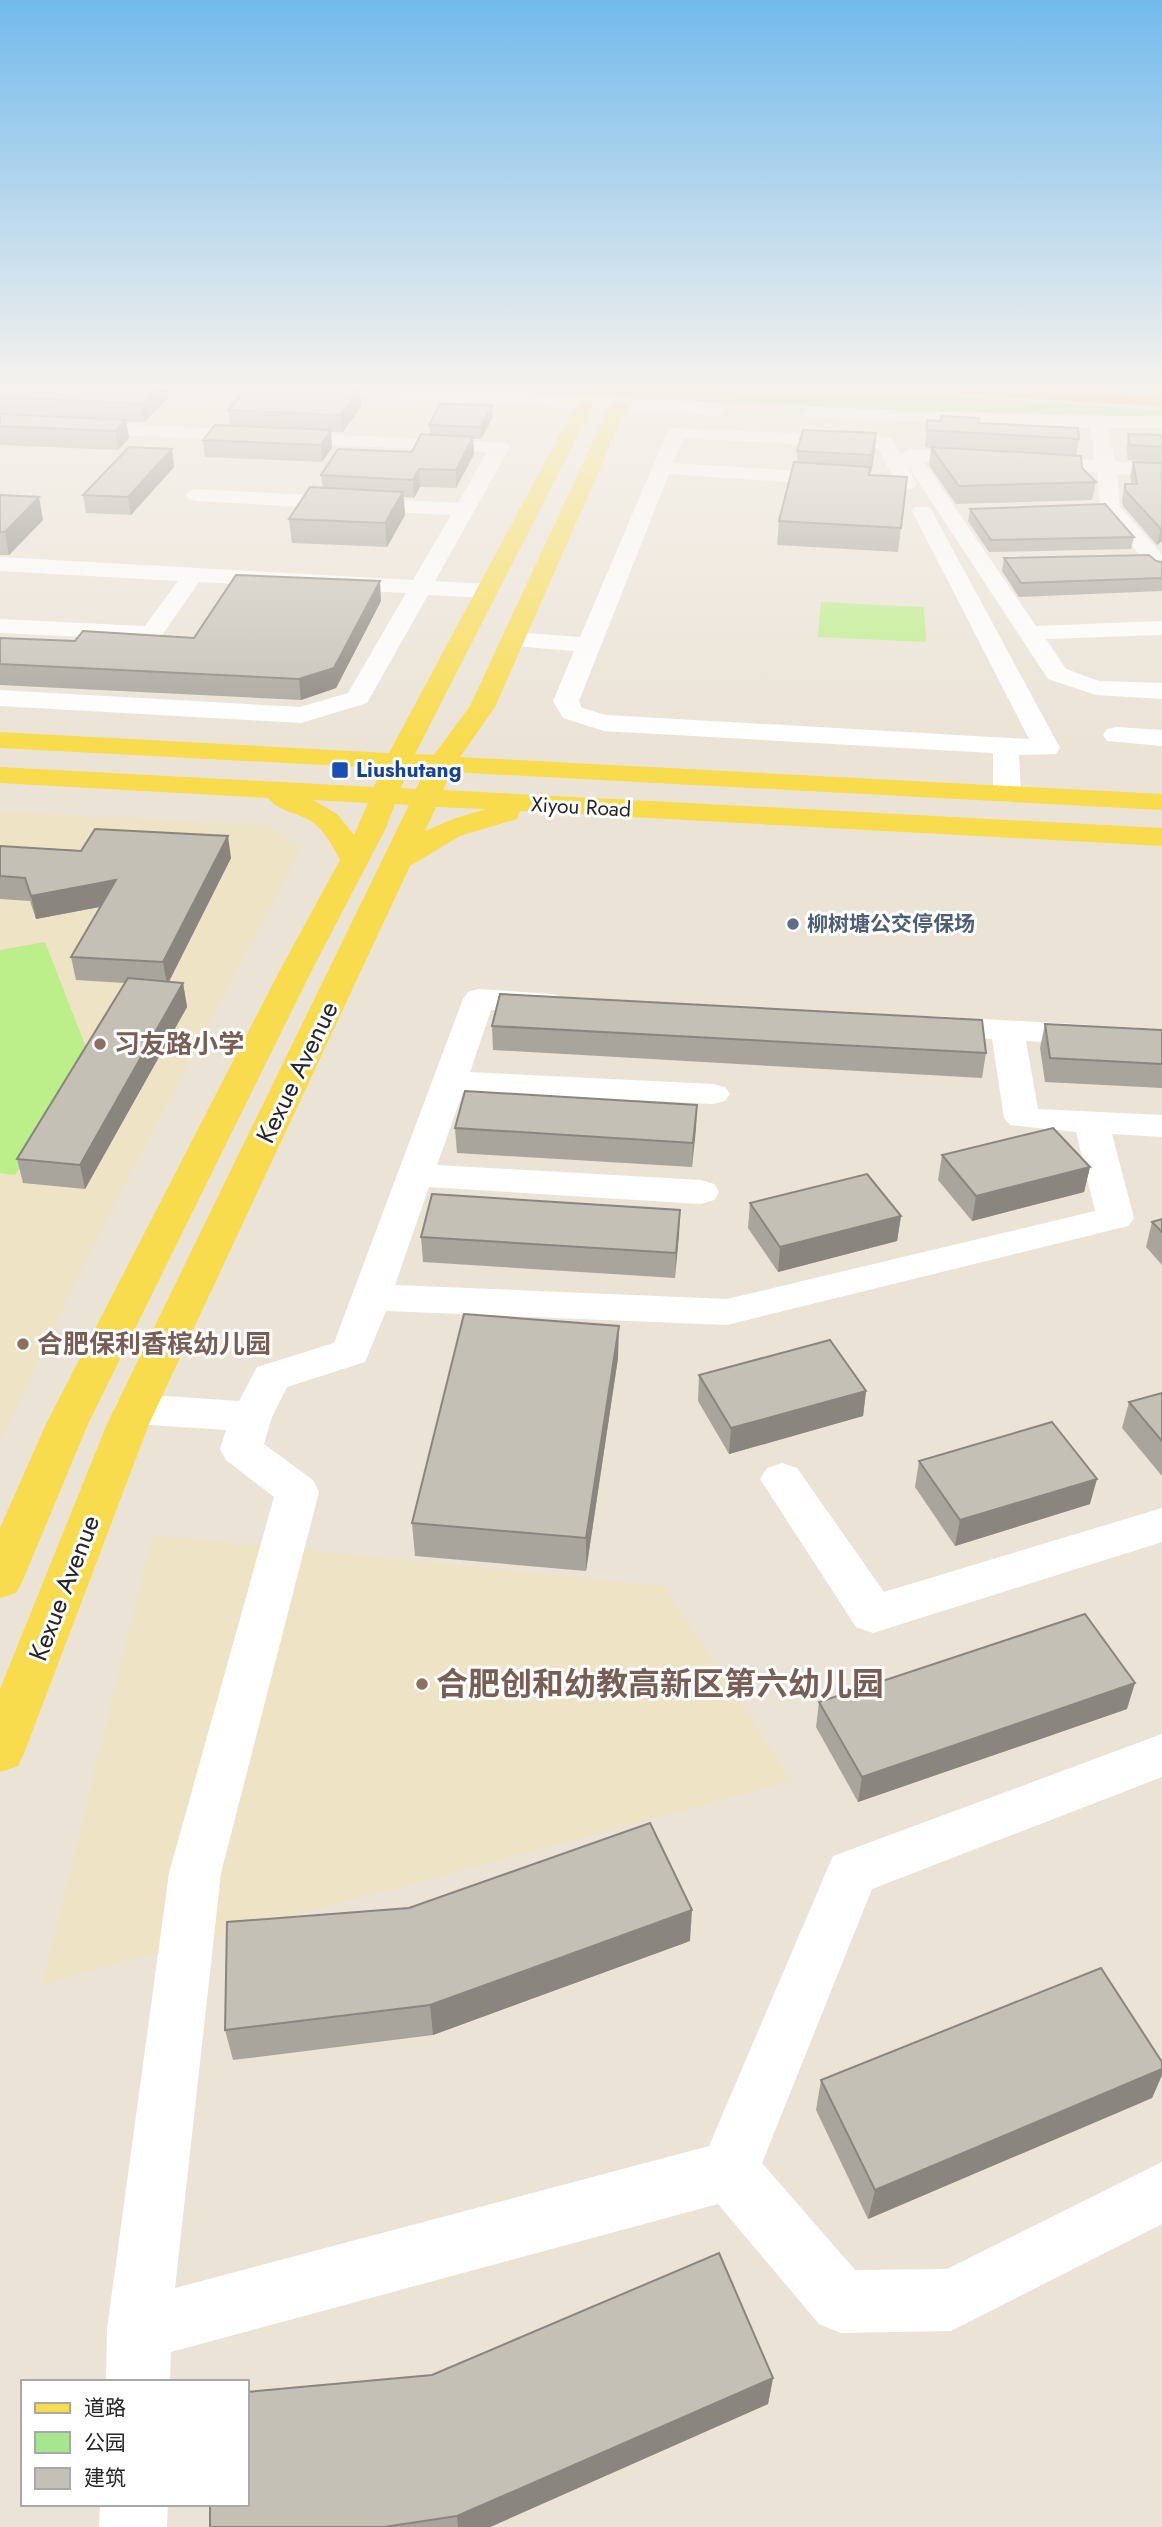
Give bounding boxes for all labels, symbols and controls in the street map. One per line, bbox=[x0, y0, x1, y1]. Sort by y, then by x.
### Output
place label: Liushutang bbox=[356, 755, 461, 785]
marker: Liushutang bbox=[330, 760, 350, 780]
street label: Xiyou Road bbox=[530, 789, 632, 825]
place label: 柳树塘公交停保场 bbox=[807, 909, 975, 939]
marker: 柳树塘公交停保场 bbox=[785, 916, 801, 932]
street label: Kexue Avenue bbox=[246, 995, 348, 1149]
place label: 习友路小学 bbox=[114, 1025, 244, 1063]
marker: 习友路小学 bbox=[92, 1036, 108, 1052]
place label: 合肥保利香槟幼儿园 bbox=[37, 1325, 271, 1363]
marker: 合肥保利香槟幼儿园 bbox=[15, 1336, 31, 1352]
street label: Kexue Avenue bbox=[19, 1510, 109, 1666]
place label: 合肥创和幼教高新区第六幼儿园 bbox=[436, 1661, 884, 1707]
marker: 合肥创和幼教高新区第六幼儿园 bbox=[414, 1676, 430, 1692]
legend bbox=[21, 2380, 248, 2506]
text: 道路 bbox=[84, 2393, 126, 2423]
text: 公园 bbox=[84, 2428, 126, 2458]
text: 建筑 bbox=[84, 2463, 126, 2493]

